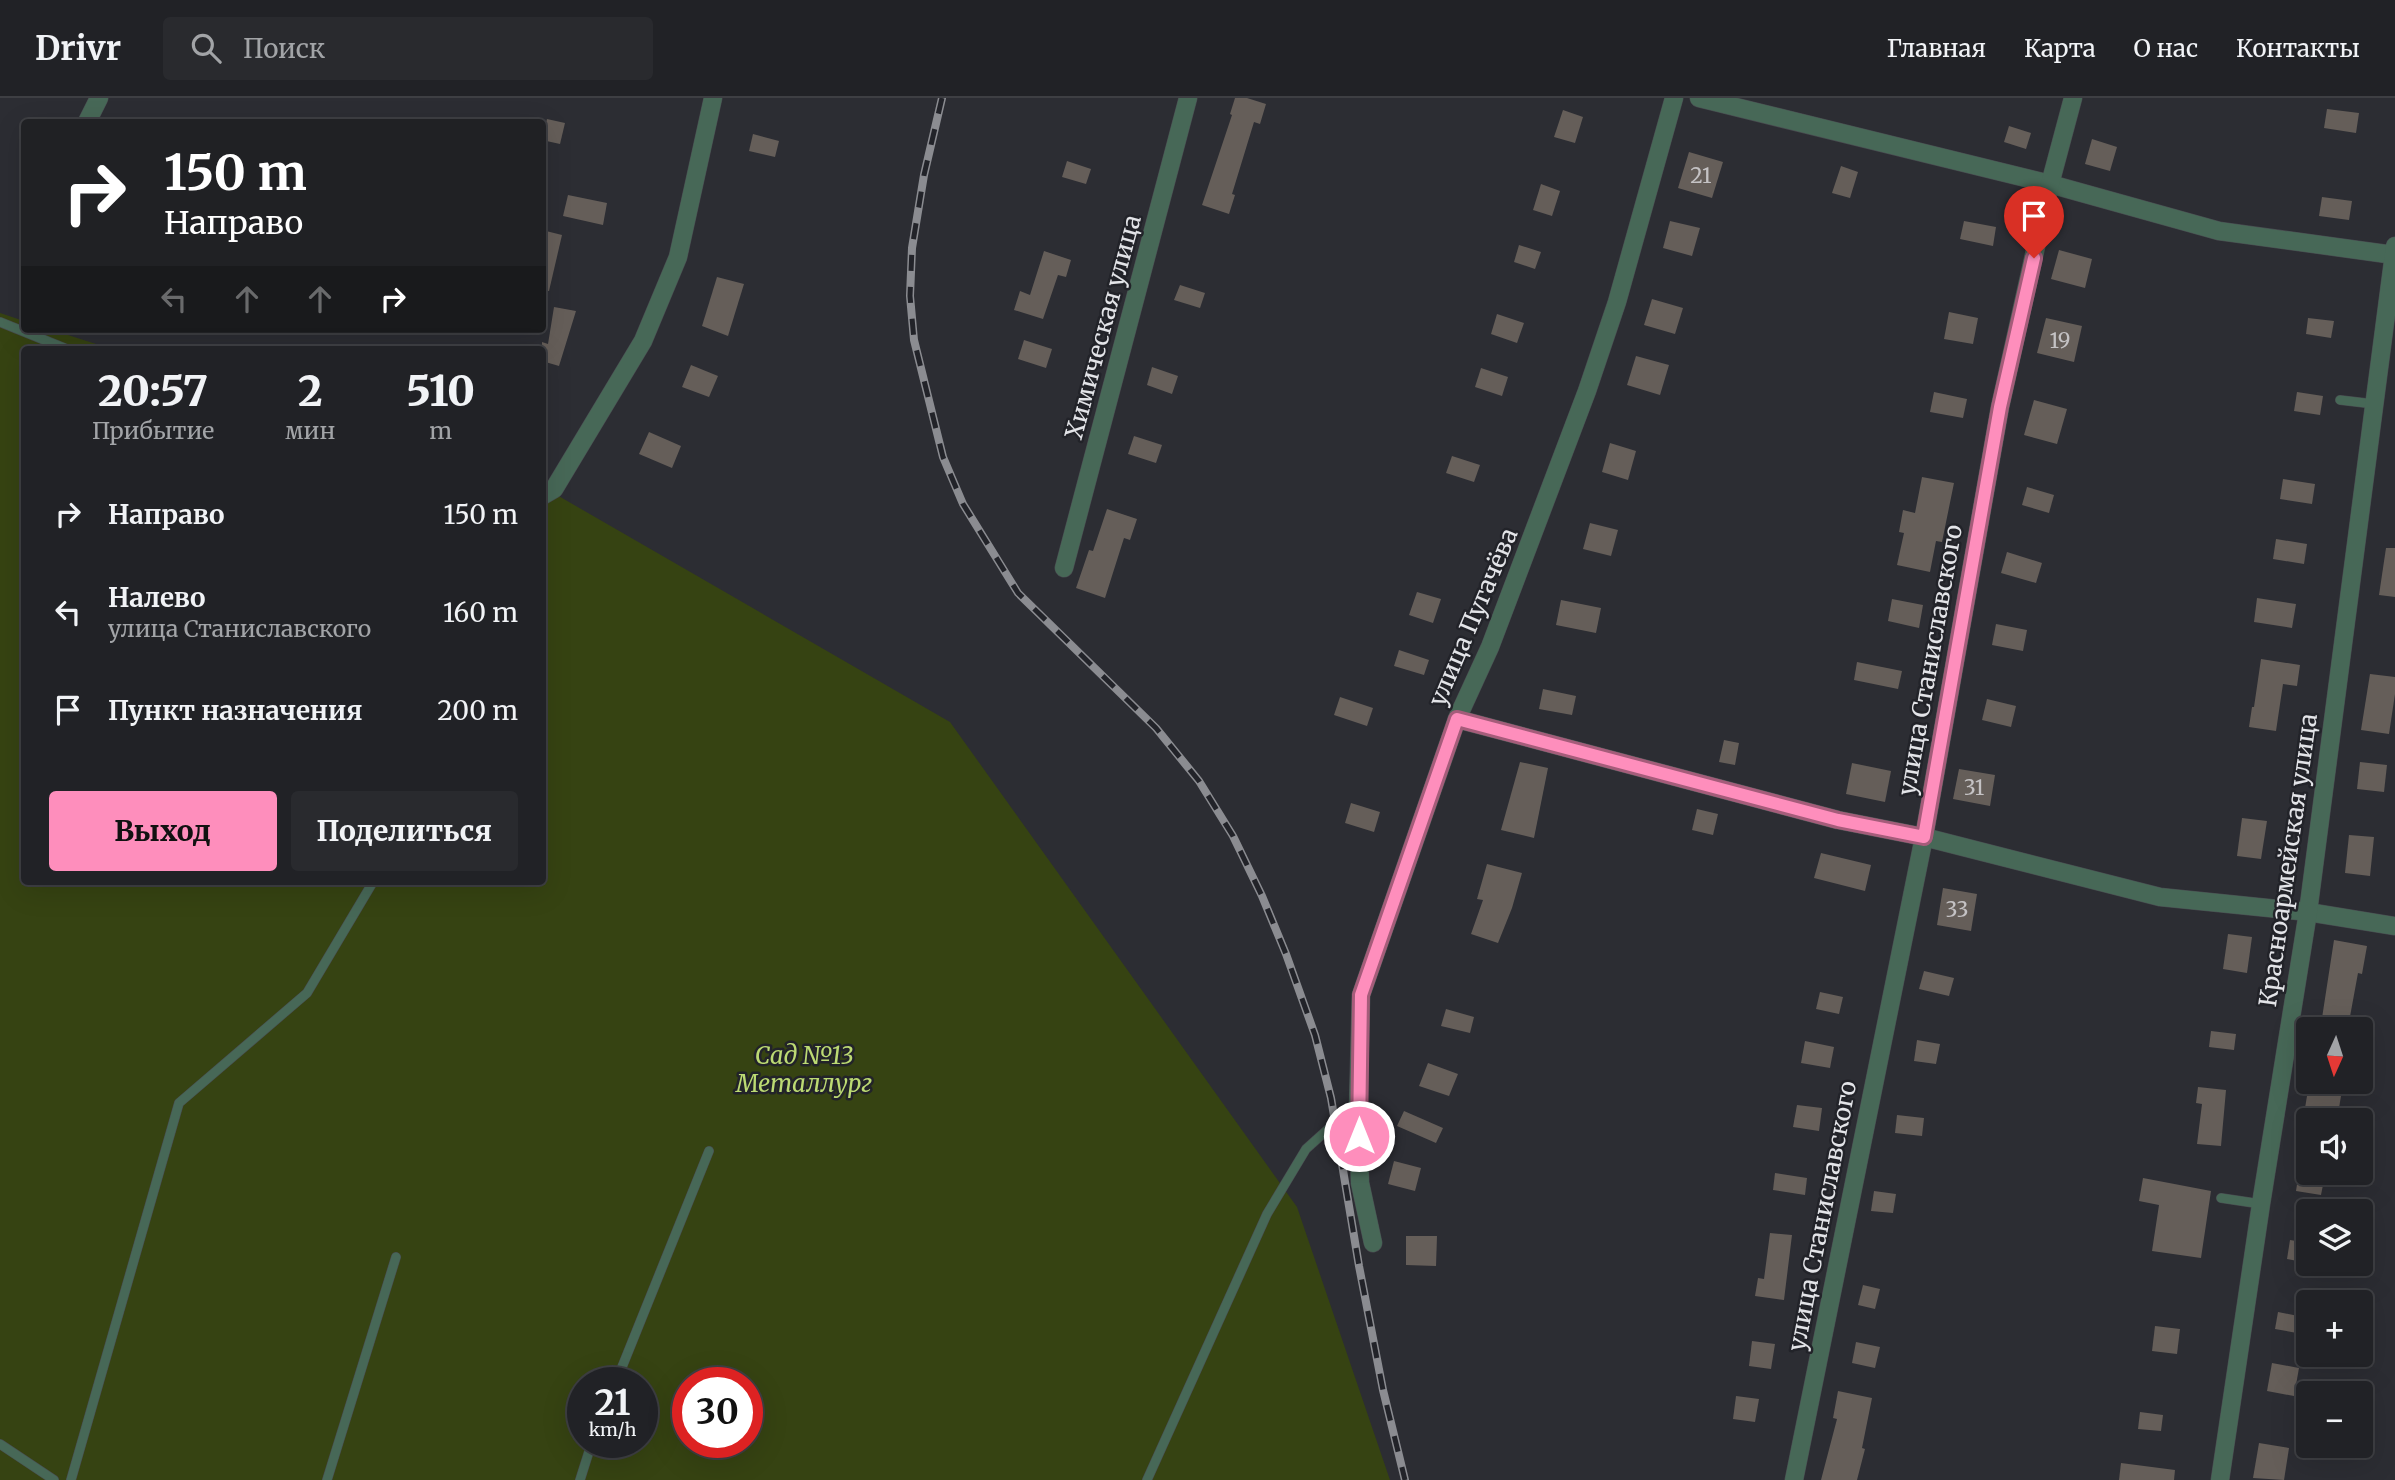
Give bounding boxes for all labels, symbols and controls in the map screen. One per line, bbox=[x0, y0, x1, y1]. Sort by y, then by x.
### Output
search box bbox=[163, 17, 653, 80]
text: Drivr bbox=[35, 28, 121, 69]
icon: search bbox=[187, 29, 225, 67]
text: Поиск bbox=[243, 32, 325, 65]
text: Главная bbox=[1887, 33, 1986, 64]
text: Карта bbox=[2024, 33, 2096, 64]
text: О нас bbox=[2134, 33, 2198, 64]
text: Контакты bbox=[2236, 33, 2360, 64]
text: 150 m bbox=[164, 142, 307, 203]
icon: right bbox=[49, 147, 140, 238]
house number: 21 bbox=[1690, 162, 1712, 189]
pin bbox=[2004, 186, 2064, 258]
icon: arrive bbox=[2015, 197, 2053, 235]
text: Направо bbox=[164, 203, 303, 243]
street label: Химическая улица bbox=[1058, 211, 1148, 443]
icon: left bbox=[155, 280, 193, 318]
icon: ahead bbox=[228, 280, 266, 318]
icon: ahead bbox=[301, 280, 339, 318]
icon: right bbox=[374, 280, 412, 318]
house number: 19 bbox=[2049, 327, 2071, 354]
text: 20:57 bbox=[98, 365, 208, 417]
text: 2 bbox=[298, 365, 323, 417]
text: 510 bbox=[406, 365, 475, 417]
text: Прибытие bbox=[92, 416, 214, 445]
text: мин bbox=[285, 416, 335, 445]
text: m bbox=[429, 416, 452, 445]
icon: right bbox=[49, 495, 87, 533]
text: Направо bbox=[108, 498, 225, 531]
text: 150 m bbox=[444, 498, 518, 531]
street label: улица Станиславского bbox=[1891, 522, 1969, 798]
street label: улица Пугачёва bbox=[1421, 523, 1525, 711]
text: Налево bbox=[108, 581, 206, 614]
icon: left bbox=[49, 593, 87, 631]
text: 160 m bbox=[443, 596, 518, 629]
text: улица Станиславского bbox=[108, 614, 371, 643]
icon: arrive bbox=[49, 691, 87, 729]
text: Пункт назначения bbox=[108, 694, 362, 727]
text: 200 m bbox=[437, 694, 518, 727]
street label: Красноармейская улица bbox=[2252, 711, 2324, 1009]
house number: 31 bbox=[1964, 774, 1984, 801]
button: Выход bbox=[49, 791, 277, 871]
button: Поделиться bbox=[291, 791, 518, 871]
house number: 33 bbox=[1945, 896, 1969, 923]
north arrow bbox=[2296, 1017, 2373, 1094]
map controls bbox=[2296, 1017, 2373, 1458]
park label: Сад №13 Металлург bbox=[735, 1040, 872, 1099]
street label: улица Станиславского bbox=[1781, 1078, 1863, 1354]
position arrow bbox=[1322, 1099, 1396, 1173]
button: sound bbox=[2296, 1108, 2373, 1185]
button: layers bbox=[2296, 1199, 2373, 1276]
button: + bbox=[2296, 1290, 2373, 1367]
speed limit sign: 30 bbox=[672, 1367, 763, 1458]
text: 21 bbox=[595, 1381, 630, 1425]
button: − bbox=[2296, 1381, 2373, 1458]
text: km/h bbox=[589, 1418, 636, 1441]

